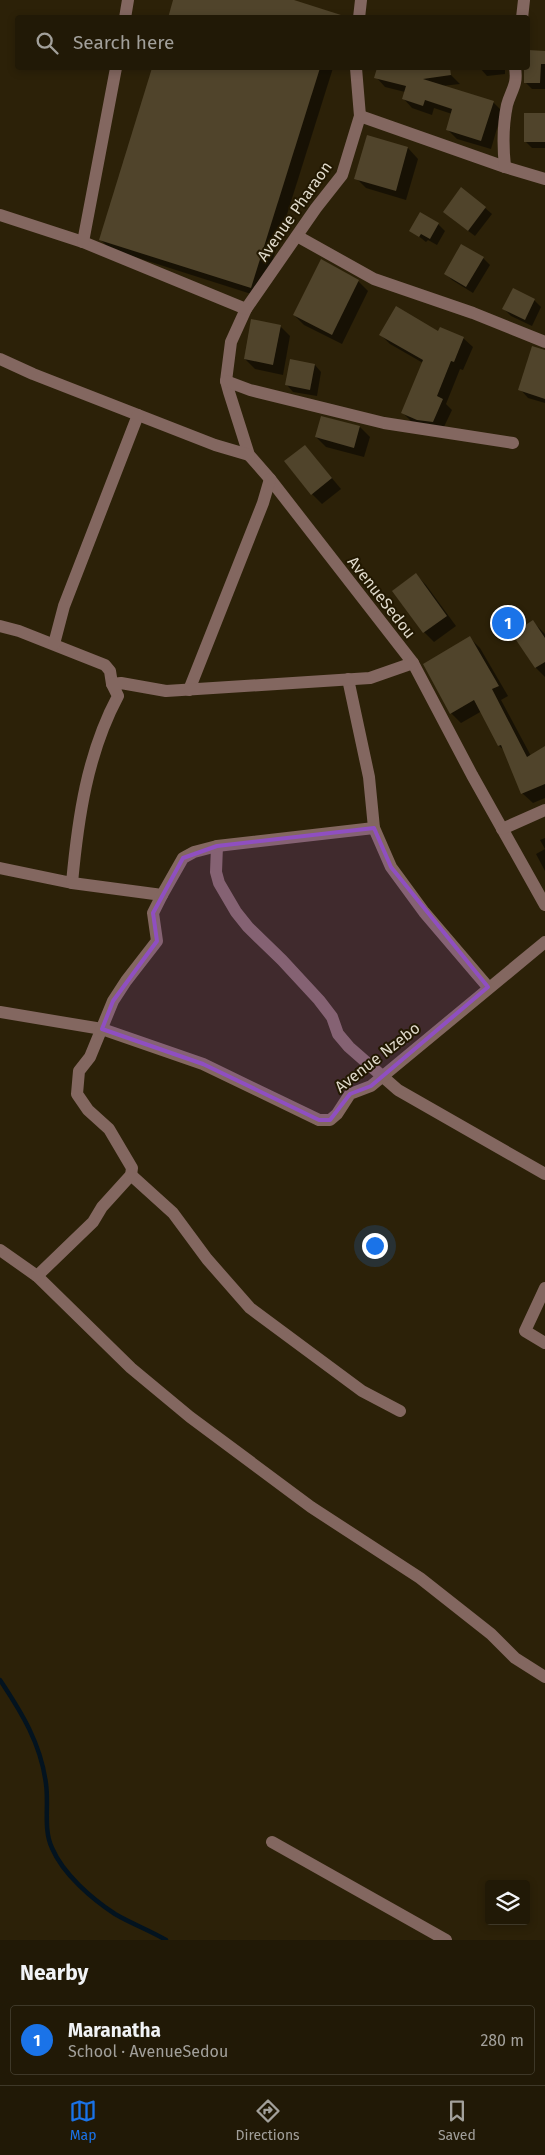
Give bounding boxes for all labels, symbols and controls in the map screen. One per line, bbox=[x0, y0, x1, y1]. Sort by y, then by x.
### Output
search box bbox=[15, 15, 530, 70]
icon: search bbox=[33, 29, 61, 57]
text: Search here bbox=[73, 31, 174, 54]
street label: Avenue Pharaon bbox=[253, 158, 336, 265]
street label: AvenueSedou bbox=[344, 553, 420, 642]
pin: 1 bbox=[492, 604, 524, 642]
street label: Avenue Nzebo bbox=[331, 1018, 424, 1097]
your location bbox=[362, 1233, 388, 1259]
map controls bbox=[485, 1880, 530, 1925]
button: layers bbox=[485, 1880, 530, 1925]
text: Nearby bbox=[20, 1960, 88, 1986]
text: Maranatha bbox=[68, 2019, 161, 2042]
text: 1 bbox=[33, 2031, 41, 2050]
text: 280 m bbox=[480, 2031, 524, 2050]
text: School · AvenueSedou bbox=[68, 2042, 228, 2061]
tab: Map bbox=[69, 2097, 97, 2144]
tab: Directions bbox=[235, 2097, 300, 2144]
tab: Saved bbox=[438, 2097, 476, 2144]

